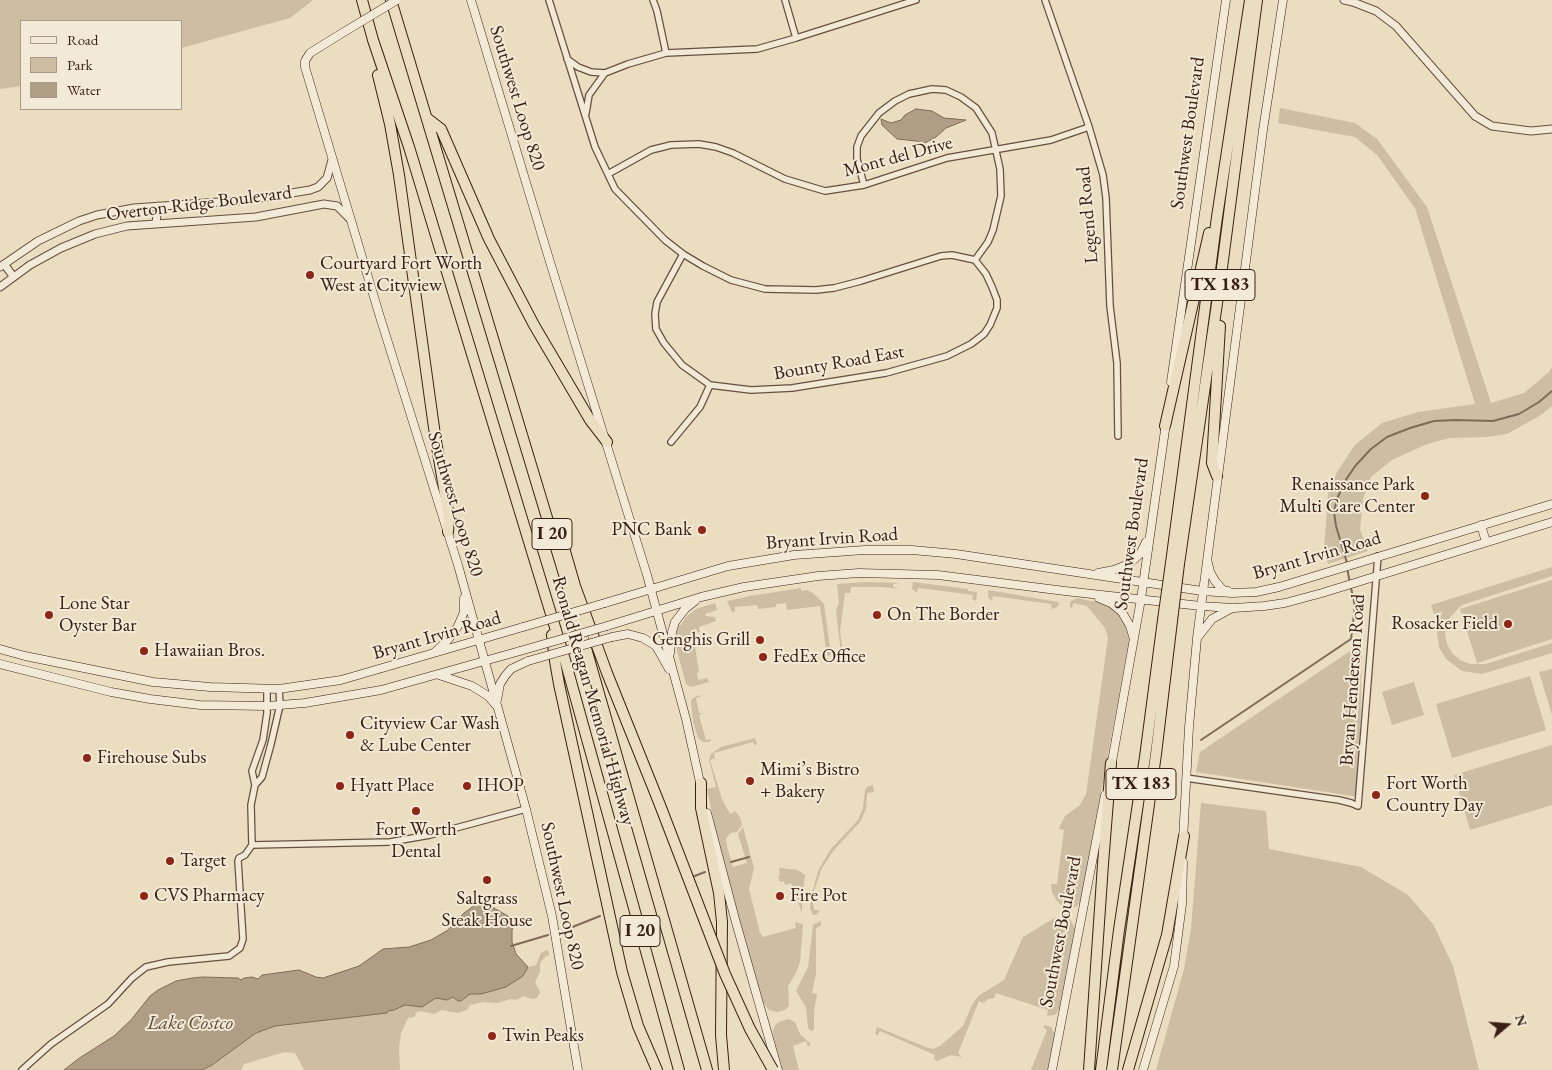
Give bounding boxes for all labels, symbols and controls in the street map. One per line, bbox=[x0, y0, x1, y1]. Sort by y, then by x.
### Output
legend bbox=[20, 20, 182, 110]
street label: Southwest Loop 820 bbox=[484, 23, 550, 173]
text: Road bbox=[67, 30, 98, 49]
text: Park bbox=[67, 55, 93, 74]
street label: Southwest Boulevard bbox=[1166, 55, 1210, 211]
text: Water bbox=[67, 80, 101, 99]
street label: Mont del Drive bbox=[841, 132, 955, 182]
street label: Legend Road bbox=[1072, 165, 1104, 265]
street label: Overton Ridge Boulevard bbox=[105, 181, 293, 227]
place label: Courtyard Fort Worth West at Cityview bbox=[320, 253, 482, 297]
marker: Courtyard Fort Worth West at Cityview bbox=[304, 269, 316, 281]
road number: TX 183 bbox=[1185, 270, 1255, 300]
street label: Bounty Road East bbox=[772, 340, 906, 386]
street label: Southwest Loop 820 bbox=[422, 429, 488, 579]
street label: Southwest Boulevard bbox=[1110, 456, 1154, 612]
place label: Renaissance Park Multi Care Center bbox=[1280, 474, 1415, 518]
marker: Renaissance Park Multi Care Center bbox=[1419, 490, 1431, 502]
road number: I 20 bbox=[532, 518, 572, 550]
place label: PNC Bank bbox=[611, 519, 692, 541]
street label: Bryant Irvin Road bbox=[765, 523, 899, 555]
marker: PNC Bank bbox=[696, 524, 708, 536]
street label: Bryant Irvin Road bbox=[1250, 527, 1384, 585]
street label: Ronald Reagan Memorial Highway bbox=[546, 574, 640, 828]
place label: Lone Star Oyster Bar bbox=[59, 593, 137, 637]
street label: Bryan Henderson Road bbox=[1336, 593, 1370, 767]
place label: On The Border bbox=[887, 604, 999, 626]
street label: Bryant Irvin Road bbox=[370, 607, 504, 665]
marker: Lone Star Oyster Bar bbox=[43, 609, 55, 621]
marker: On The Border bbox=[871, 609, 883, 621]
place label: Rosacker Field bbox=[1391, 613, 1498, 635]
marker: Rosacker Field bbox=[1502, 618, 1514, 630]
place label: Genghis Grill bbox=[652, 629, 750, 651]
marker: Genghis Grill bbox=[754, 634, 766, 646]
place label: Hawaiian Bros. bbox=[154, 640, 265, 662]
marker: Hawaiian Bros. bbox=[138, 645, 150, 657]
place label: FedEx Office bbox=[773, 646, 866, 668]
marker: FedEx Office bbox=[757, 651, 769, 663]
place label: Cityview Car Wash & Lube Center bbox=[360, 713, 500, 757]
marker: Cityview Car Wash & Lube Center bbox=[344, 729, 356, 741]
place label: Firehouse Subs bbox=[97, 747, 206, 769]
marker: Firehouse Subs bbox=[81, 752, 93, 764]
place label: Mimi’s Bistro + Bakery bbox=[760, 759, 859, 803]
road number: TX 183 bbox=[1106, 769, 1176, 800]
place label: Fort Worth Country Day bbox=[1386, 773, 1483, 817]
place label: Hyatt Place bbox=[350, 775, 434, 797]
place label: IHOP bbox=[477, 775, 524, 797]
marker: Mimi’s Bistro + Bakery bbox=[744, 775, 756, 787]
marker: Hyatt Place bbox=[334, 780, 346, 792]
marker: IHOP bbox=[461, 780, 473, 792]
marker: Fort Worth Country Day bbox=[1370, 789, 1382, 801]
marker: Fort Worth Dental bbox=[410, 805, 422, 817]
place label: Fort Worth Dental bbox=[375, 819, 457, 863]
street label: Southwest Loop 820 bbox=[535, 820, 589, 972]
place label: Target bbox=[180, 850, 226, 872]
street label: Southwest Boulevard bbox=[1035, 854, 1087, 1010]
marker: Target bbox=[164, 855, 176, 867]
marker: Saltgrass Steak House bbox=[481, 874, 493, 886]
place label: CVS Pharmacy bbox=[154, 885, 265, 907]
place label: Fire Pot bbox=[790, 885, 847, 907]
place label: Saltgrass Steak House bbox=[442, 888, 532, 932]
marker: CVS Pharmacy bbox=[138, 890, 150, 902]
marker: Fire Pot bbox=[774, 890, 786, 902]
road number: I 20 bbox=[620, 916, 660, 946]
north arrow bbox=[1482, 1000, 1532, 1050]
water label: Lake Costco bbox=[147, 1012, 233, 1036]
text: N bbox=[1511, 1012, 1532, 1029]
place label: Twin Peaks bbox=[502, 1025, 584, 1047]
marker: Twin Peaks bbox=[486, 1030, 498, 1042]

